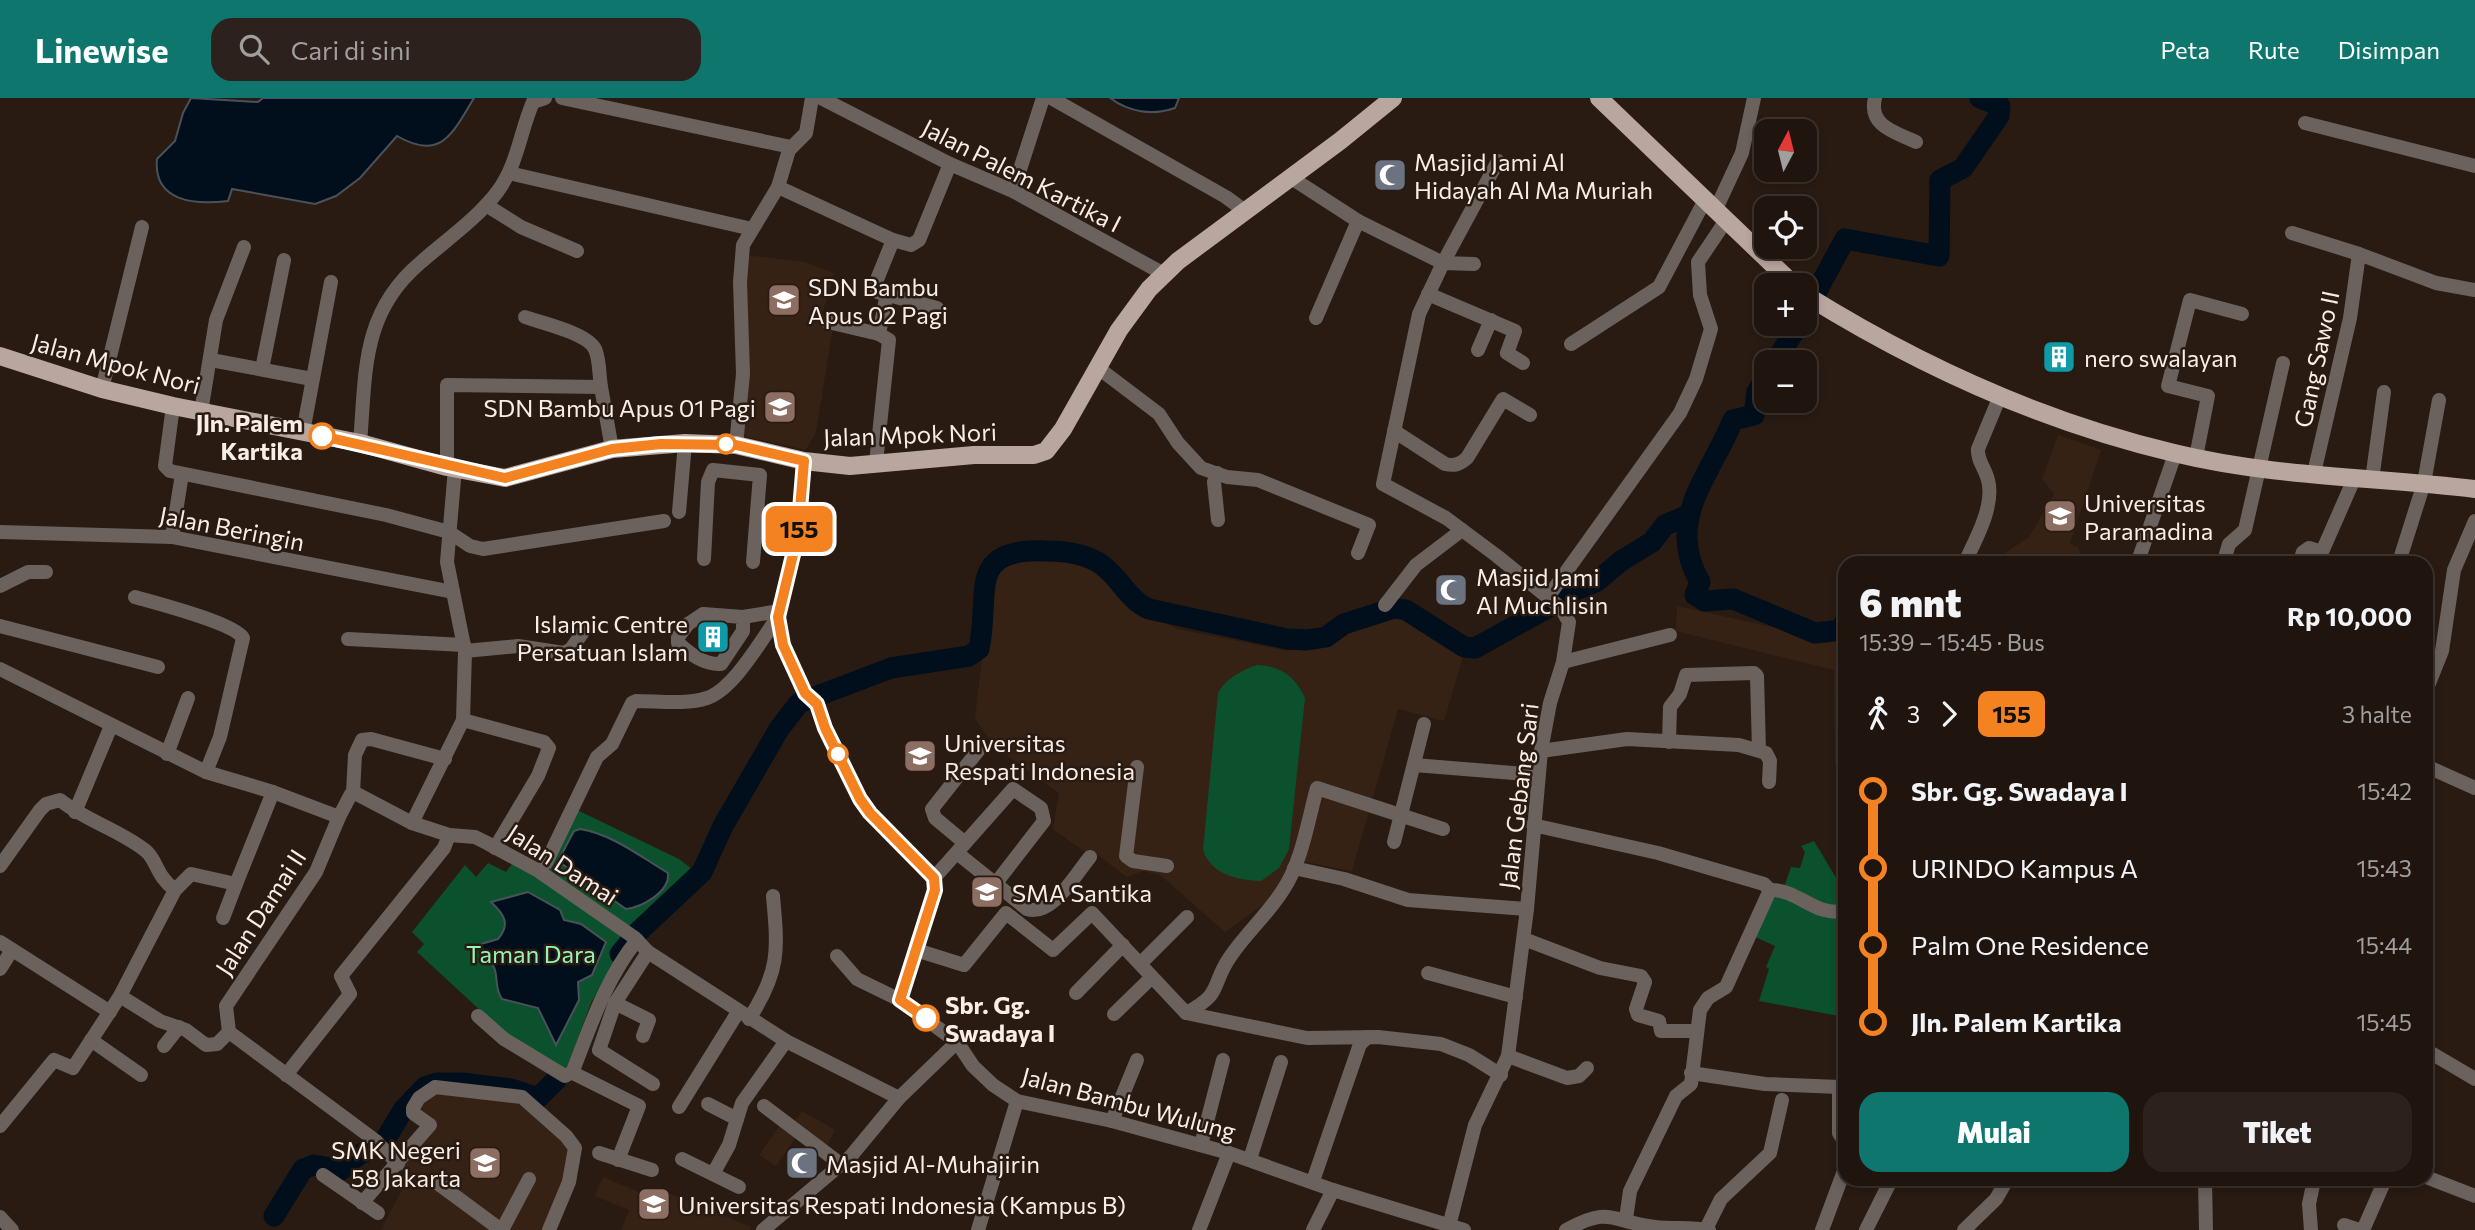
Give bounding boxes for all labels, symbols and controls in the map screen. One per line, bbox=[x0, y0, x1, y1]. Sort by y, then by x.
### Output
search box bbox=[211, 18, 701, 81]
text: Linewise bbox=[35, 29, 169, 70]
icon: search bbox=[235, 30, 273, 68]
text: Cari di sini bbox=[291, 34, 411, 65]
text: Peta bbox=[2160, 35, 2210, 64]
text: Rute bbox=[2248, 35, 2300, 64]
text: Disimpan bbox=[2338, 35, 2440, 64]
street label: Jalan Palem Kartika I bbox=[918, 112, 1126, 238]
north arrow bbox=[1754, 119, 1816, 182]
map controls bbox=[1754, 119, 1817, 413]
place label: Masjid Jami Al Hidayah Al Ma Muriah bbox=[1414, 147, 1653, 204]
mosque icon: Masjid Jami Al Hidayah Al Ma Muriah bbox=[1371, 156, 1409, 194]
button: locate bbox=[1754, 196, 1817, 259]
place label: SDN Bambu Apus 02 Pagi bbox=[808, 272, 948, 329]
button: + bbox=[1754, 273, 1817, 336]
school or university icon: SDN Bambu Apus 02 Pagi bbox=[765, 281, 803, 319]
street label: Gang Sawo II bbox=[2287, 288, 2345, 430]
street label: Jalan Mpok Nori bbox=[28, 326, 204, 400]
building icon: nero swalayan bbox=[2040, 338, 2078, 376]
place label: nero swalayan bbox=[2084, 343, 2238, 372]
button: − bbox=[1754, 350, 1817, 413]
school or university icon: SDN Bambu Apus 01 Pagi bbox=[761, 388, 799, 426]
place label: SDN Bambu Apus 01 Pagi bbox=[483, 393, 756, 422]
place label: Jln. Palem Kartika bbox=[196, 408, 303, 465]
street label: Jalan Mpok Nori bbox=[823, 416, 997, 452]
marker: Jln. Palem Kartika bbox=[309, 423, 335, 449]
unlabelled marker bbox=[716, 434, 736, 454]
place label: Universitas Paramadina bbox=[2084, 488, 2213, 545]
school or university icon: Universitas Paramadina bbox=[2041, 497, 2079, 535]
street label: Jalan Beringin bbox=[157, 500, 307, 556]
line badge: 155 bbox=[759, 506, 839, 552]
text: 155 bbox=[780, 514, 818, 543]
place label: Masjid Jami Al Muchlisin bbox=[1476, 562, 1608, 619]
mosque icon: Masjid Jami Al Muchlisin bbox=[1432, 571, 1470, 609]
text: 6 mnt bbox=[1859, 578, 1961, 625]
text: Rp 10,000 bbox=[2287, 600, 2412, 631]
place label: Islamic Centre Persatuan Islam bbox=[517, 609, 688, 666]
building icon: Islamic Centre Persatuan Islam bbox=[694, 618, 732, 656]
text: 15:39 – 15:45 · Bus bbox=[1859, 628, 2045, 656]
icon: walk bbox=[1859, 695, 1897, 733]
icon: forward bbox=[1930, 695, 1968, 733]
text: 155 bbox=[1992, 699, 2031, 728]
text: 3 bbox=[1907, 700, 1920, 728]
text: 3 halte bbox=[2342, 700, 2412, 728]
street label: Jalan Gebang Sari bbox=[1492, 701, 1544, 891]
place label: Universitas Respati Indonesia bbox=[944, 728, 1135, 785]
school or university icon: Universitas Respati Indonesia bbox=[901, 737, 939, 775]
unlabelled marker bbox=[828, 744, 848, 764]
text: Sbr. Gg. Swadaya I bbox=[1911, 775, 2128, 806]
text: 15:42 bbox=[2357, 777, 2412, 805]
street label: Jalan Damai bbox=[502, 817, 624, 911]
street label: Jalan Damai II bbox=[209, 844, 311, 980]
text: URINDO Kampus A bbox=[1911, 852, 2138, 883]
text: 15:43 bbox=[2357, 854, 2412, 882]
school or university icon: SMA Santika bbox=[968, 873, 1006, 911]
place label: SMA Santika bbox=[1012, 878, 1152, 907]
text: Palm One Residence bbox=[1911, 929, 2149, 960]
text: 15:44 bbox=[2356, 931, 2412, 959]
park label: Taman Dara bbox=[466, 939, 596, 968]
place label: Sbr. Gg. Swadaya I bbox=[945, 990, 1055, 1047]
marker: Sbr. Gg. Swadaya I bbox=[913, 1005, 939, 1031]
text: Jln. Palem Kartika bbox=[1911, 1006, 2122, 1037]
text: 15:45 bbox=[2357, 1008, 2412, 1036]
street label: Jalan Bambu Wulung bbox=[1019, 1060, 1239, 1146]
button: Mulai bbox=[1859, 1092, 2129, 1172]
button: Tiket bbox=[2143, 1092, 2412, 1172]
place label: SMK Negeri 58 Jakarta bbox=[331, 1135, 461, 1192]
school or university icon: SMK Negeri 58 Jakarta bbox=[466, 1144, 504, 1182]
mosque icon: Masjid Al-Muhajirin bbox=[783, 1144, 821, 1182]
place label: Masjid Al-Muhajirin bbox=[826, 1149, 1040, 1178]
school or university icon: Universitas Respati Indonesia (Kampus B) bbox=[635, 1185, 673, 1223]
place label: Universitas Respati Indonesia (Kampus B) bbox=[678, 1190, 1126, 1219]

